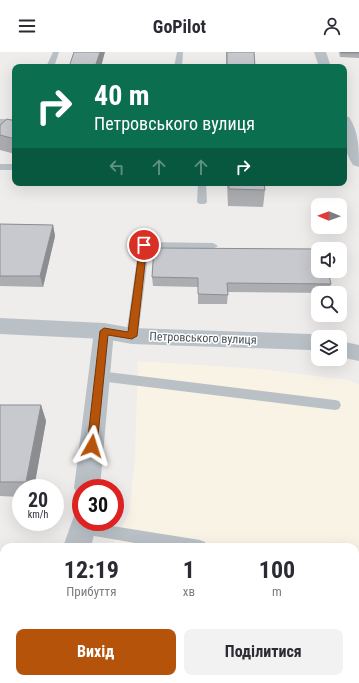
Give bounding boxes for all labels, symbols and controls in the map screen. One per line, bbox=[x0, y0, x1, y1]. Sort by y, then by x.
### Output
icon: menu bbox=[16, 15, 38, 37]
icon: person bbox=[321, 15, 343, 37]
text: GoPilot bbox=[153, 16, 206, 37]
text: 40 m bbox=[94, 79, 150, 112]
icon: right bbox=[28, 80, 80, 132]
text: Петровського вулиця bbox=[94, 113, 255, 134]
icon: left bbox=[106, 156, 128, 178]
icon: ahead bbox=[148, 156, 170, 178]
icon: ahead bbox=[190, 156, 212, 178]
icon: right bbox=[232, 156, 254, 178]
north arrow bbox=[311, 198, 347, 234]
map controls bbox=[311, 198, 347, 366]
pin bbox=[127, 228, 161, 262]
icon: arrive bbox=[133, 234, 155, 256]
button: sound bbox=[311, 242, 347, 278]
button: search bbox=[311, 286, 347, 322]
street label: Петровського вулиця bbox=[149, 329, 257, 347]
button: layers bbox=[311, 330, 347, 366]
position arrow bbox=[71, 425, 113, 467]
speed limit sign: 30 bbox=[72, 479, 124, 531]
text: 20 bbox=[28, 488, 48, 512]
text: km/h bbox=[28, 509, 48, 520]
text: 12:19 bbox=[64, 556, 119, 584]
text: 1 bbox=[183, 556, 195, 584]
text: 100 bbox=[259, 556, 295, 584]
text: Прибуття bbox=[66, 584, 116, 599]
text: хв bbox=[183, 584, 195, 599]
text: m bbox=[272, 584, 282, 599]
button: Вихід bbox=[16, 629, 176, 675]
button: Поділитися bbox=[184, 629, 343, 675]

